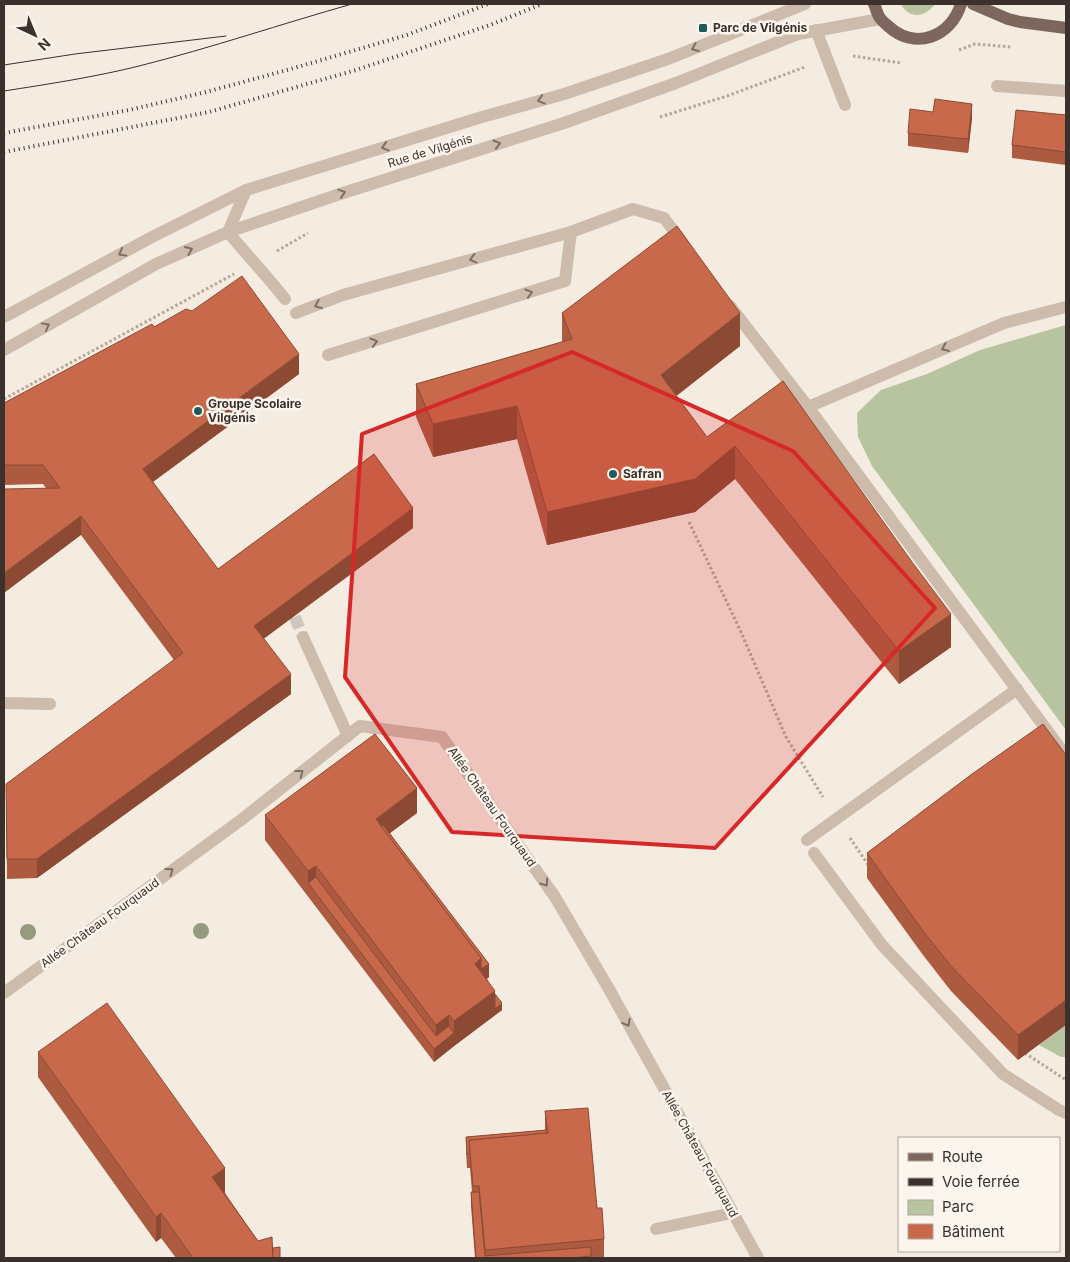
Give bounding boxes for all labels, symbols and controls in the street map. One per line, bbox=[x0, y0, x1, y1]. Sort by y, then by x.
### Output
north arrow bbox=[10, 10, 60, 60]
place label: Parc de Vilgénis bbox=[713, 20, 808, 35]
marker: Parc de Vilgénis bbox=[697, 22, 709, 34]
text: N bbox=[35, 35, 54, 55]
one-way arrow bbox=[691, 42, 700, 52]
one-way arrow bbox=[537, 94, 545, 105]
street label: Rue de Vilgénis bbox=[386, 131, 474, 171]
one-way arrow bbox=[492, 140, 500, 150]
one-way arrow bbox=[382, 141, 390, 151]
one-way arrow bbox=[337, 189, 345, 199]
one-way arrow bbox=[184, 245, 193, 256]
one-way arrow bbox=[118, 247, 127, 257]
one-way arrow bbox=[470, 253, 478, 263]
one-way arrow bbox=[525, 288, 533, 298]
one-way arrow bbox=[314, 298, 323, 309]
one-way arrow bbox=[41, 323, 50, 333]
one-way arrow bbox=[370, 337, 378, 347]
one-way arrow bbox=[941, 342, 950, 353]
place label: Groupe Scolaire Vilgénis bbox=[208, 396, 301, 425]
marker: Groupe Scolaire Vilgénis bbox=[192, 405, 204, 417]
place label: Safran bbox=[623, 466, 662, 481]
marker: Safran bbox=[607, 468, 619, 480]
street label: Allée Château Fourquaud bbox=[445, 744, 540, 870]
one-way arrow bbox=[294, 771, 303, 779]
one-way arrow bbox=[165, 868, 174, 877]
street label: Allée Château Fourquaud bbox=[37, 874, 162, 971]
one-way arrow bbox=[539, 877, 548, 887]
one-way arrow bbox=[621, 1017, 631, 1026]
street label: Allée Château Fourquaud bbox=[659, 1088, 742, 1220]
legend bbox=[898, 1137, 1060, 1252]
text: Route bbox=[942, 1147, 983, 1166]
text: Voie ferrée bbox=[942, 1172, 1020, 1191]
text: Parc bbox=[942, 1197, 974, 1216]
text: Bâtiment bbox=[942, 1222, 1005, 1241]

